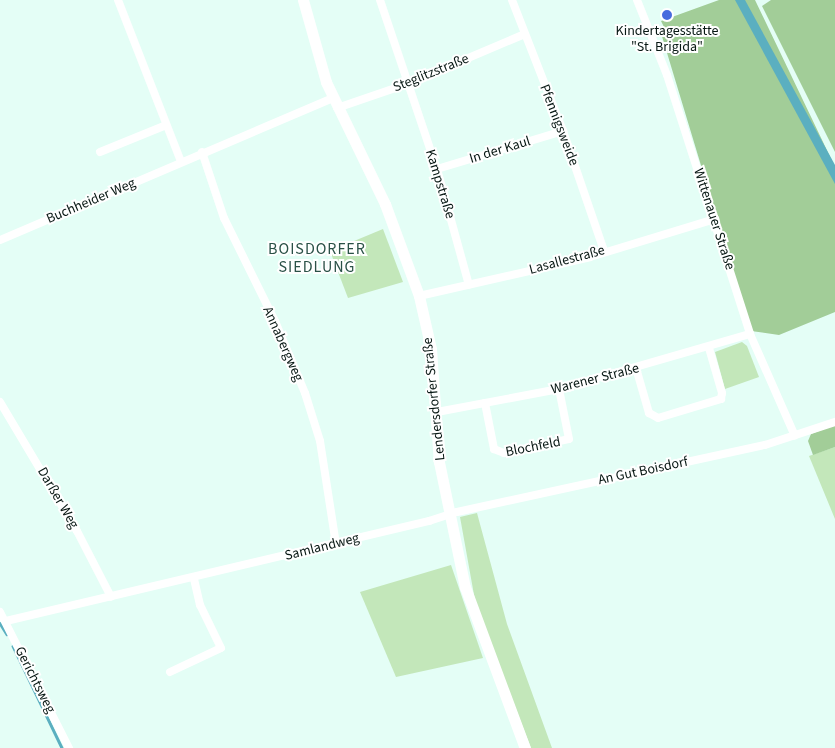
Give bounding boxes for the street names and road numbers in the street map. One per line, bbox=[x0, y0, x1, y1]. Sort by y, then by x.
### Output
street label: Steglitzstraße bbox=[391, 50, 471, 96]
street label: Pfennigsweide bbox=[536, 82, 582, 168]
street label: In der Kaul bbox=[467, 133, 533, 167]
street label: Kampstraße bbox=[422, 147, 458, 221]
street label: Wittenauer Straße bbox=[690, 166, 738, 272]
street label: Buchheider Weg bbox=[44, 175, 138, 227]
street label: Lasallestraße bbox=[527, 242, 607, 278]
street label: Annabergweg bbox=[259, 304, 307, 384]
street label: Lendersdorfer Straße bbox=[419, 337, 449, 461]
street label: Warener Straße bbox=[549, 360, 641, 398]
street label: Blochfeld bbox=[504, 433, 562, 461]
street label: An Gut Boisdorf bbox=[597, 453, 689, 489]
street label: Darßer Weg bbox=[34, 464, 82, 532]
street label: Samlandweg bbox=[283, 530, 361, 564]
street label: Gerichtsweg bbox=[11, 644, 59, 716]

